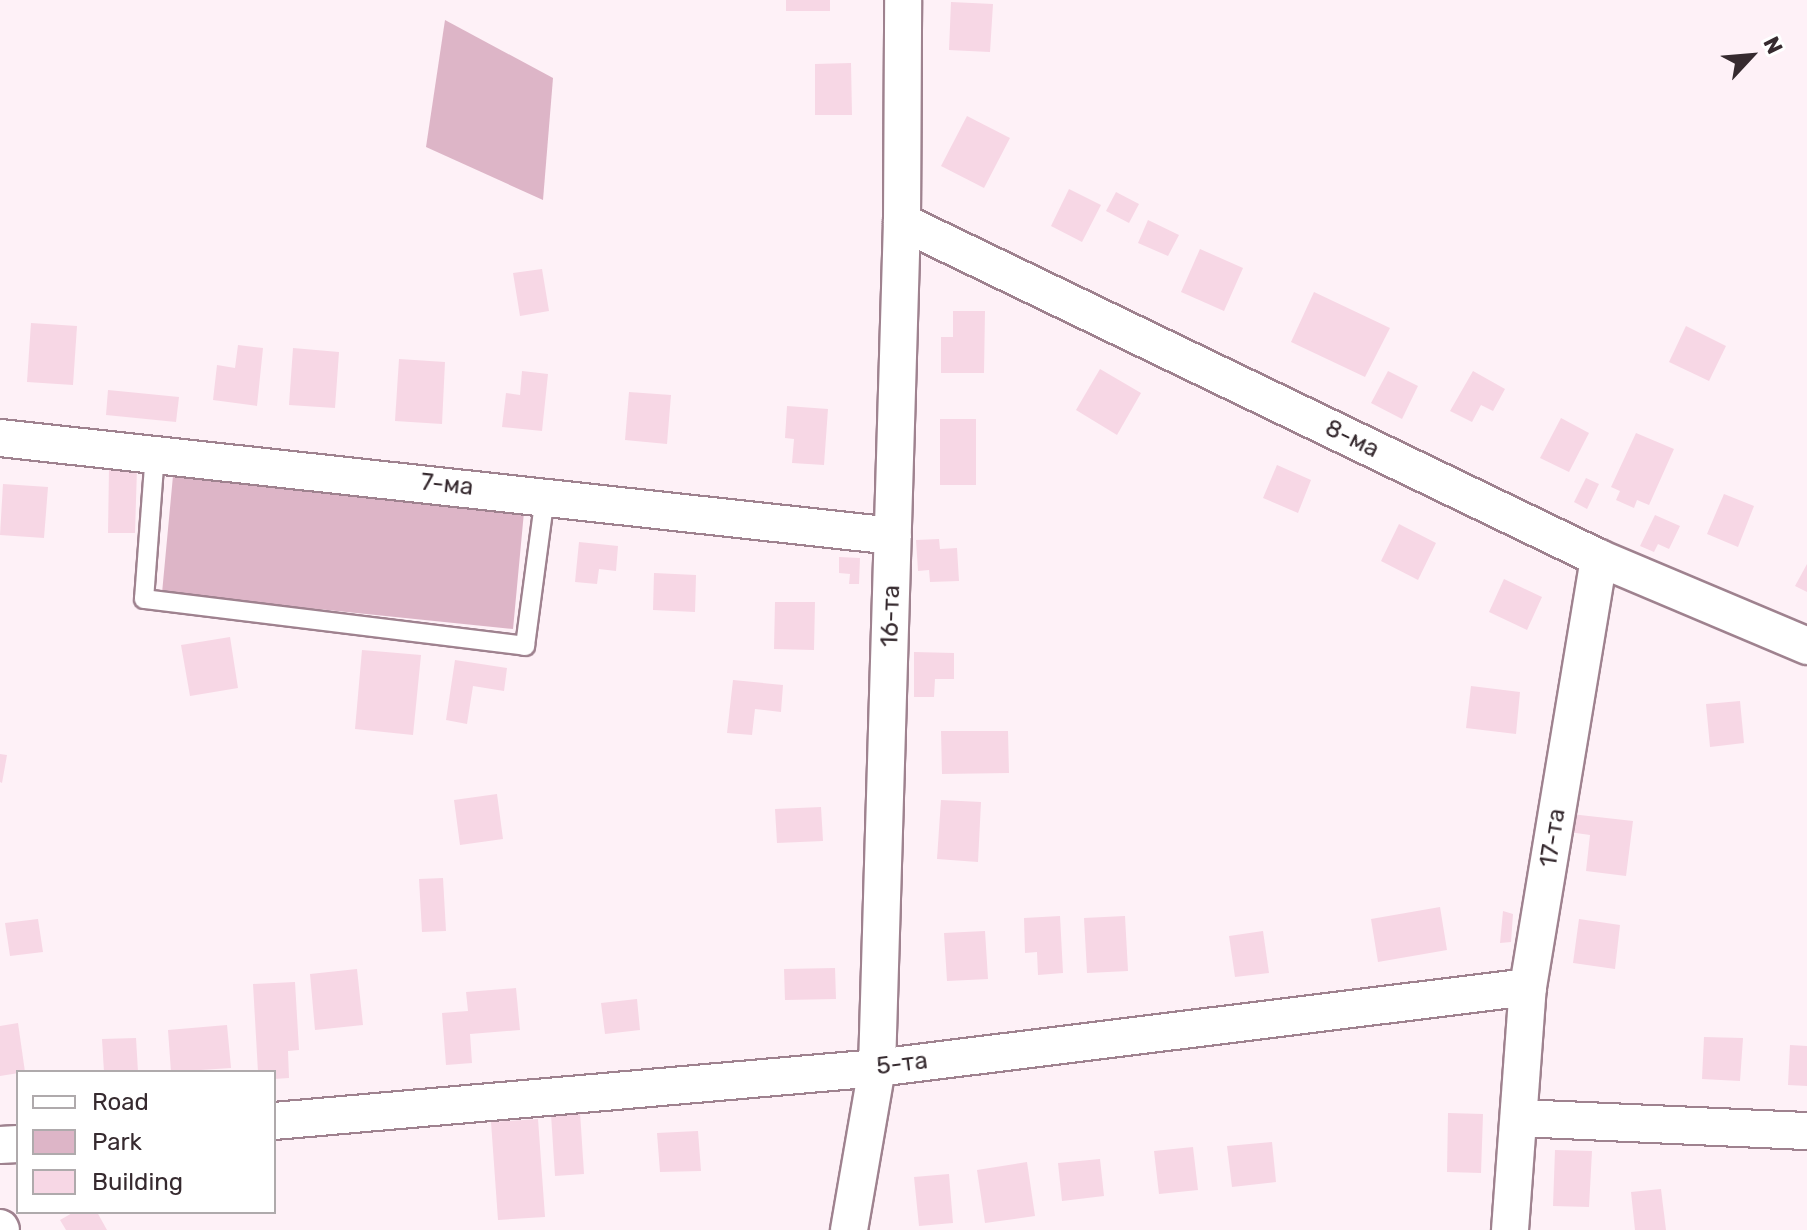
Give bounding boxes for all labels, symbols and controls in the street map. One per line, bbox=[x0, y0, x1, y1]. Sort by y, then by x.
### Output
north arrow bbox=[1711, 16, 1791, 96]
text: N bbox=[1757, 32, 1789, 58]
street label: 8-ма bbox=[1320, 414, 1384, 464]
street label: 7-ма bbox=[419, 468, 475, 502]
street label: 16-та bbox=[876, 585, 906, 647]
street label: 17-та bbox=[1534, 807, 1572, 869]
street label: 5-та bbox=[875, 1047, 929, 1081]
legend bbox=[16, 1070, 276, 1214]
text: Road bbox=[92, 1088, 149, 1116]
text: Park bbox=[92, 1128, 142, 1156]
text: Building bbox=[92, 1168, 183, 1196]

